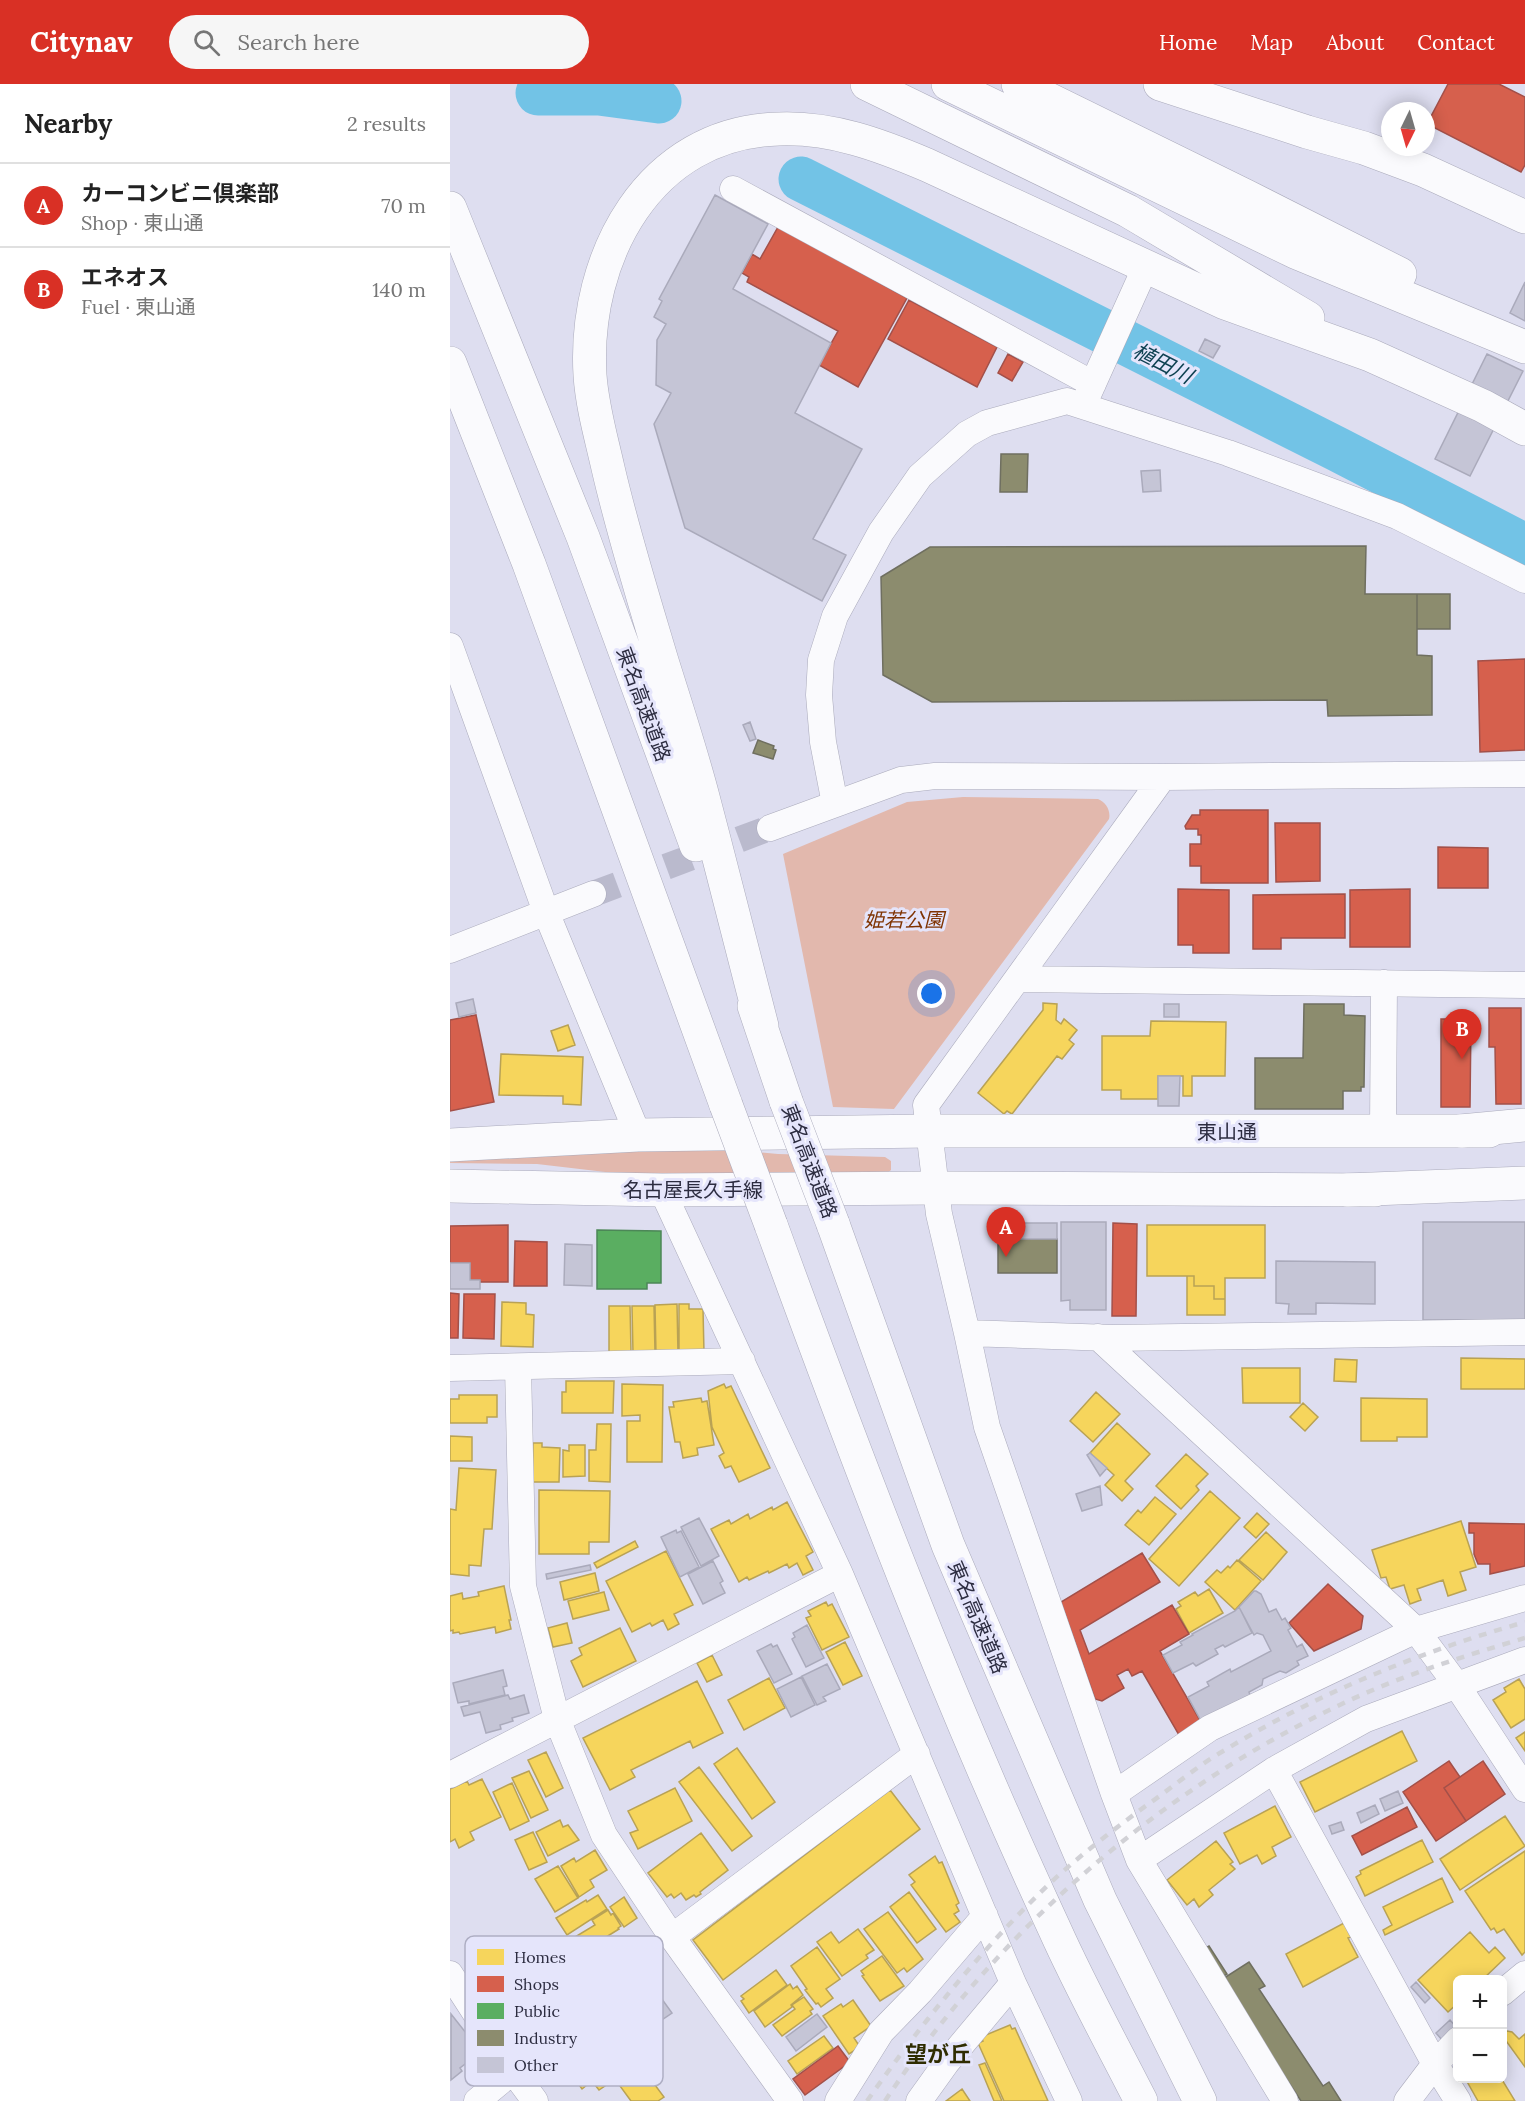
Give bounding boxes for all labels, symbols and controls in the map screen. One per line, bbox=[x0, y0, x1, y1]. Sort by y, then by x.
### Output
search box bbox=[169, 15, 589, 69]
text: Citynav bbox=[30, 24, 133, 60]
icon: search bbox=[190, 26, 223, 59]
text: Search here bbox=[238, 28, 360, 56]
text: Home bbox=[1159, 29, 1217, 56]
text: Map bbox=[1250, 29, 1293, 56]
text: About bbox=[1326, 29, 1384, 56]
text: Contact bbox=[1417, 29, 1495, 56]
north arrow bbox=[1381, 102, 1435, 156]
text: Nearby bbox=[24, 107, 112, 140]
text: 2 results bbox=[347, 111, 426, 136]
text: カーコンビニ倶楽部 bbox=[81, 179, 279, 207]
text: A bbox=[37, 193, 50, 218]
text: 70 m bbox=[381, 193, 426, 218]
text: Shop · 東山通 bbox=[81, 210, 203, 235]
text: エネオス bbox=[81, 263, 169, 291]
text: B bbox=[37, 277, 50, 302]
text: 140 m bbox=[372, 277, 426, 302]
text: Fuel · 東山通 bbox=[81, 294, 196, 319]
water label: 植田川 bbox=[1129, 337, 1199, 390]
street label: 東名高速道路 bbox=[612, 643, 676, 765]
park label: 姫若公園 bbox=[864, 907, 947, 932]
your location bbox=[917, 979, 946, 1008]
pin: B bbox=[1442, 1010, 1482, 1059]
street label: 東名高速道路 bbox=[777, 1101, 843, 1221]
street label: 東山通 bbox=[1197, 1119, 1257, 1144]
street label: 名古屋長久手線 bbox=[623, 1177, 763, 1202]
pin: A bbox=[986, 1208, 1026, 1257]
street label: 東名高速道路 bbox=[943, 1557, 1013, 1677]
legend bbox=[465, 1936, 663, 2086]
text: Homes bbox=[514, 1947, 566, 1967]
text: Shops bbox=[514, 1974, 559, 1994]
map controls bbox=[1453, 1975, 1507, 2083]
button: + bbox=[1453, 1975, 1507, 2029]
text: Public bbox=[514, 2001, 560, 2021]
text: Industry bbox=[514, 2028, 578, 2048]
button: − bbox=[1453, 2029, 1507, 2083]
district label: 望が丘 bbox=[905, 2040, 971, 2068]
text: Other bbox=[514, 2055, 558, 2075]

